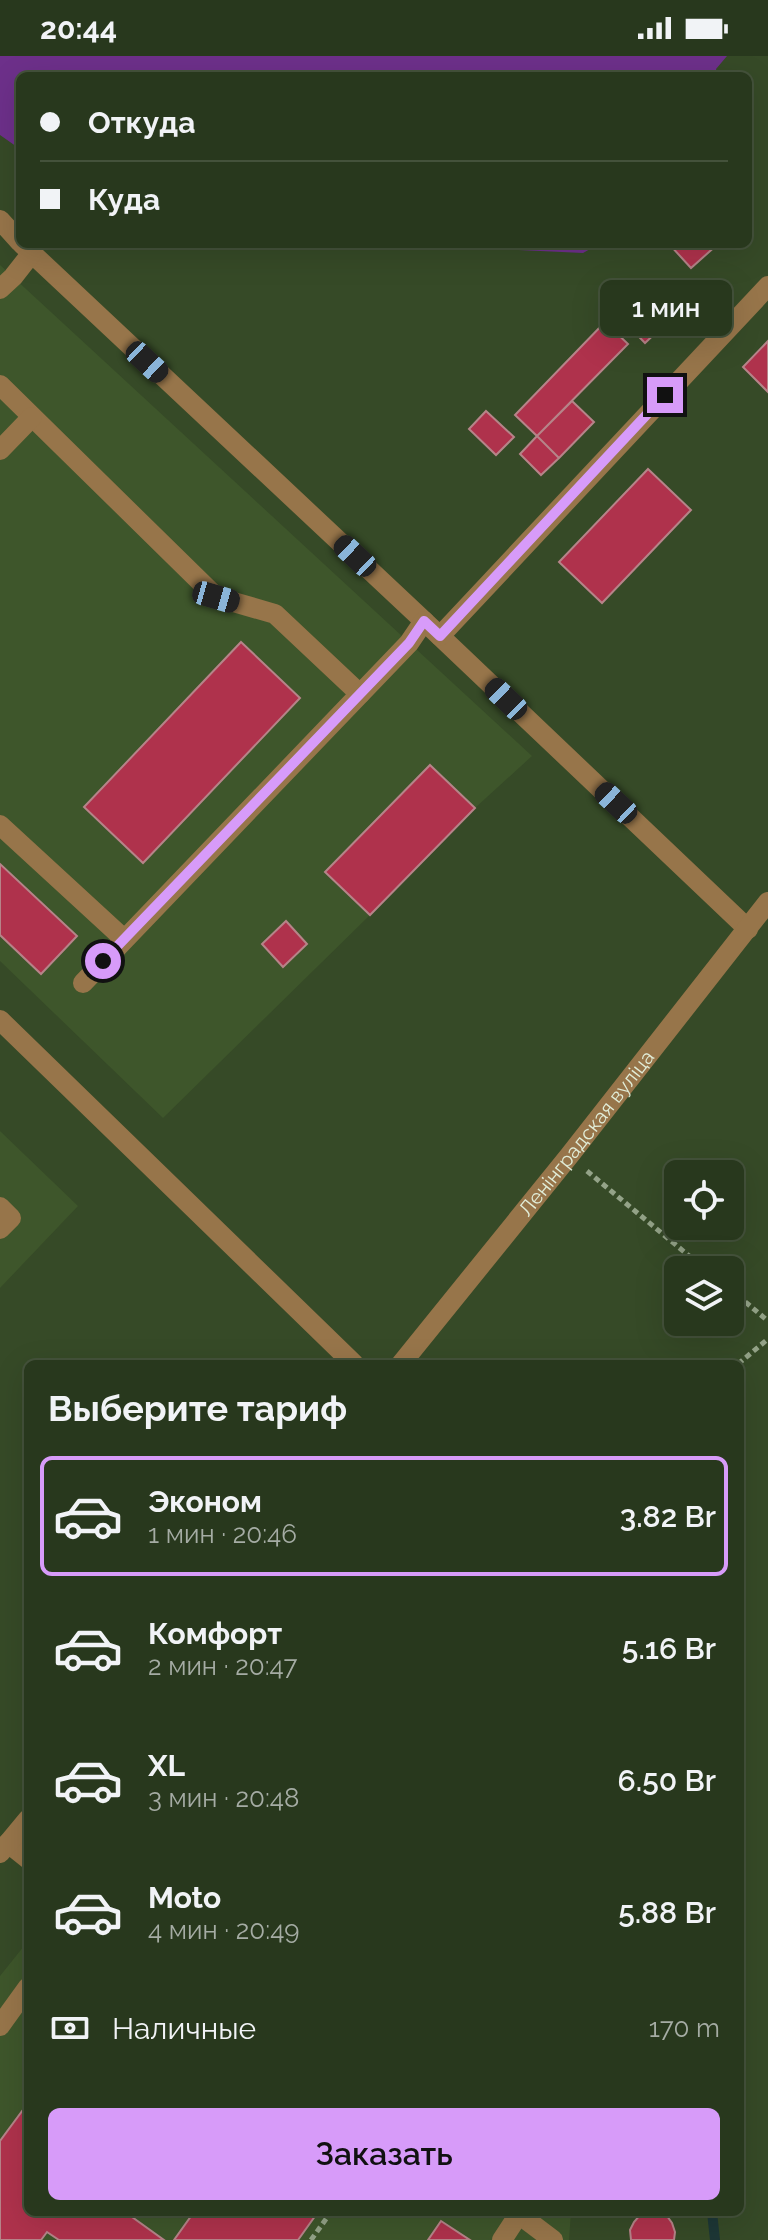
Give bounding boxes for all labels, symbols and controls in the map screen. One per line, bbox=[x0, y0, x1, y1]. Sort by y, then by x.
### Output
text: 20:44 bbox=[40, 11, 117, 46]
text: Откуда bbox=[88, 105, 195, 140]
text: Куда bbox=[88, 182, 160, 217]
callout: 1 мин bbox=[599, 279, 731, 335]
text: 1 мин bbox=[632, 293, 700, 323]
car bbox=[121, 337, 173, 387]
route end bbox=[647, 377, 683, 413]
car bbox=[329, 531, 381, 581]
car bbox=[190, 579, 242, 615]
car bbox=[480, 674, 532, 724]
car bbox=[590, 778, 642, 828]
route start bbox=[85, 943, 121, 979]
street label: Ленінградская вуліца bbox=[513, 1046, 659, 1221]
map controls bbox=[664, 1160, 744, 1336]
button: locate bbox=[664, 1160, 744, 1240]
button: layers bbox=[664, 1256, 744, 1336]
text: Выберите тариф bbox=[48, 1387, 347, 1429]
icon: car bbox=[52, 1480, 124, 1552]
text: Эконом bbox=[148, 1484, 262, 1519]
text: 3.82 Br bbox=[620, 1499, 716, 1534]
text: 1 мин · 20:46 bbox=[148, 1519, 297, 1549]
icon: car bbox=[52, 1612, 124, 1684]
text: Комфорт bbox=[148, 1616, 282, 1651]
text: 5.16 Br bbox=[622, 1631, 716, 1666]
text: 2 мин · 20:47 bbox=[148, 1651, 298, 1681]
icon: car bbox=[52, 1744, 124, 1816]
text: XL bbox=[148, 1748, 185, 1783]
text: 6.50 Br bbox=[618, 1763, 716, 1798]
text: 3 мин · 20:48 bbox=[148, 1783, 299, 1813]
icon: car bbox=[52, 1876, 124, 1948]
text: Moto bbox=[148, 1880, 221, 1915]
text: 5.88 Br bbox=[618, 1895, 716, 1930]
text: 4 мин · 20:49 bbox=[148, 1915, 300, 1945]
icon: cash bbox=[48, 2006, 92, 2050]
text: Наличные bbox=[112, 2011, 256, 2046]
text: 170 m bbox=[649, 2013, 720, 2043]
button: Заказать bbox=[48, 2108, 720, 2200]

